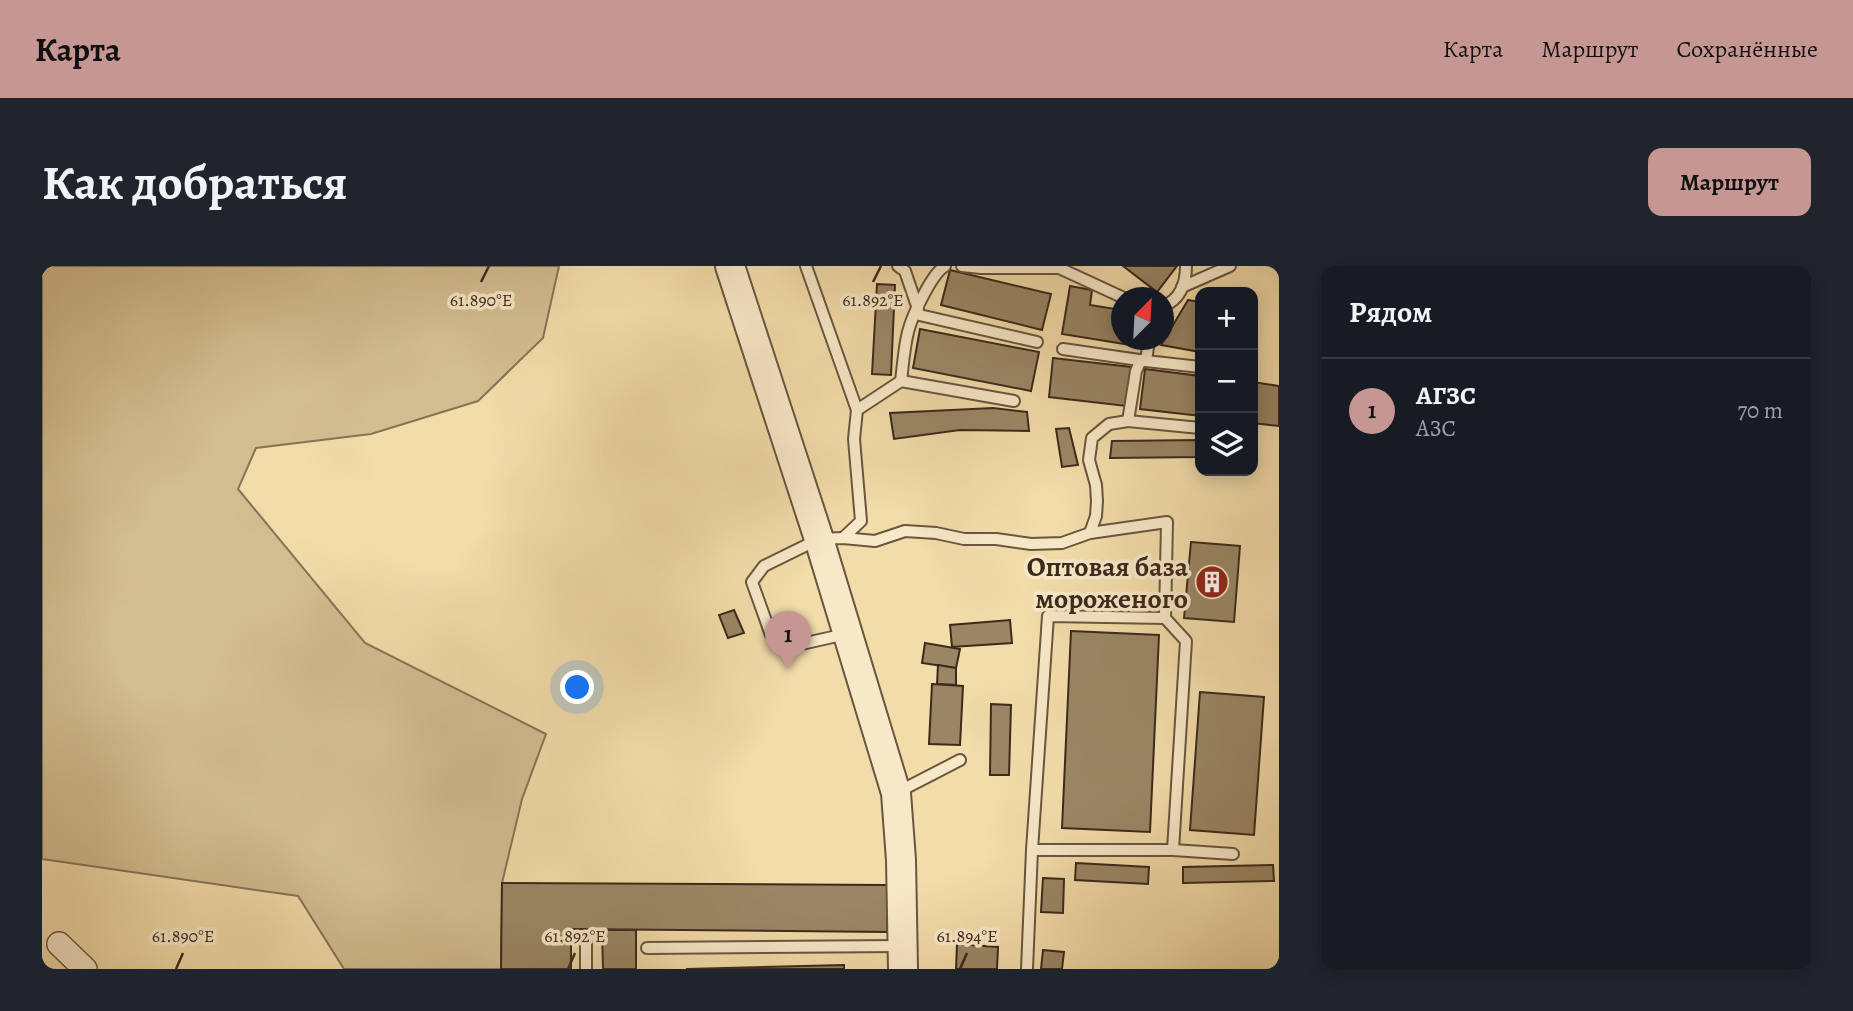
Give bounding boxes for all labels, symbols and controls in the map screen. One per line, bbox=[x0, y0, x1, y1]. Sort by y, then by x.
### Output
text: Карта bbox=[35, 27, 121, 72]
text: Карта bbox=[1443, 33, 1503, 65]
text: Маршрут bbox=[1541, 33, 1639, 65]
text: Сохранённые bbox=[1677, 33, 1818, 65]
button: Маршрут bbox=[1648, 148, 1811, 216]
text: Как добраться bbox=[42, 149, 348, 216]
north arrow bbox=[1111, 287, 1174, 350]
map controls bbox=[1195, 287, 1258, 476]
button: + bbox=[1195, 287, 1258, 350]
text: 61.890°E bbox=[450, 288, 512, 312]
text: 61.892°E bbox=[842, 288, 904, 312]
text: Рядом bbox=[1349, 292, 1432, 332]
button: − bbox=[1195, 350, 1258, 413]
text: АГЗС bbox=[1416, 378, 1476, 413]
text: 1 bbox=[1368, 395, 1376, 426]
text: 70 m bbox=[1737, 395, 1783, 426]
button: layers bbox=[1195, 413, 1258, 476]
text: АЗС bbox=[1416, 413, 1456, 444]
place label: Оптовая база мороженого bbox=[1027, 548, 1189, 618]
building icon: Оптовая база мороженого bbox=[1193, 563, 1231, 601]
pin: 1 bbox=[765, 611, 811, 669]
your location bbox=[560, 670, 594, 704]
text: 61.890°E bbox=[152, 924, 214, 948]
text: 61.892°E bbox=[544, 924, 606, 948]
text: 61.894°E bbox=[936, 924, 998, 948]

